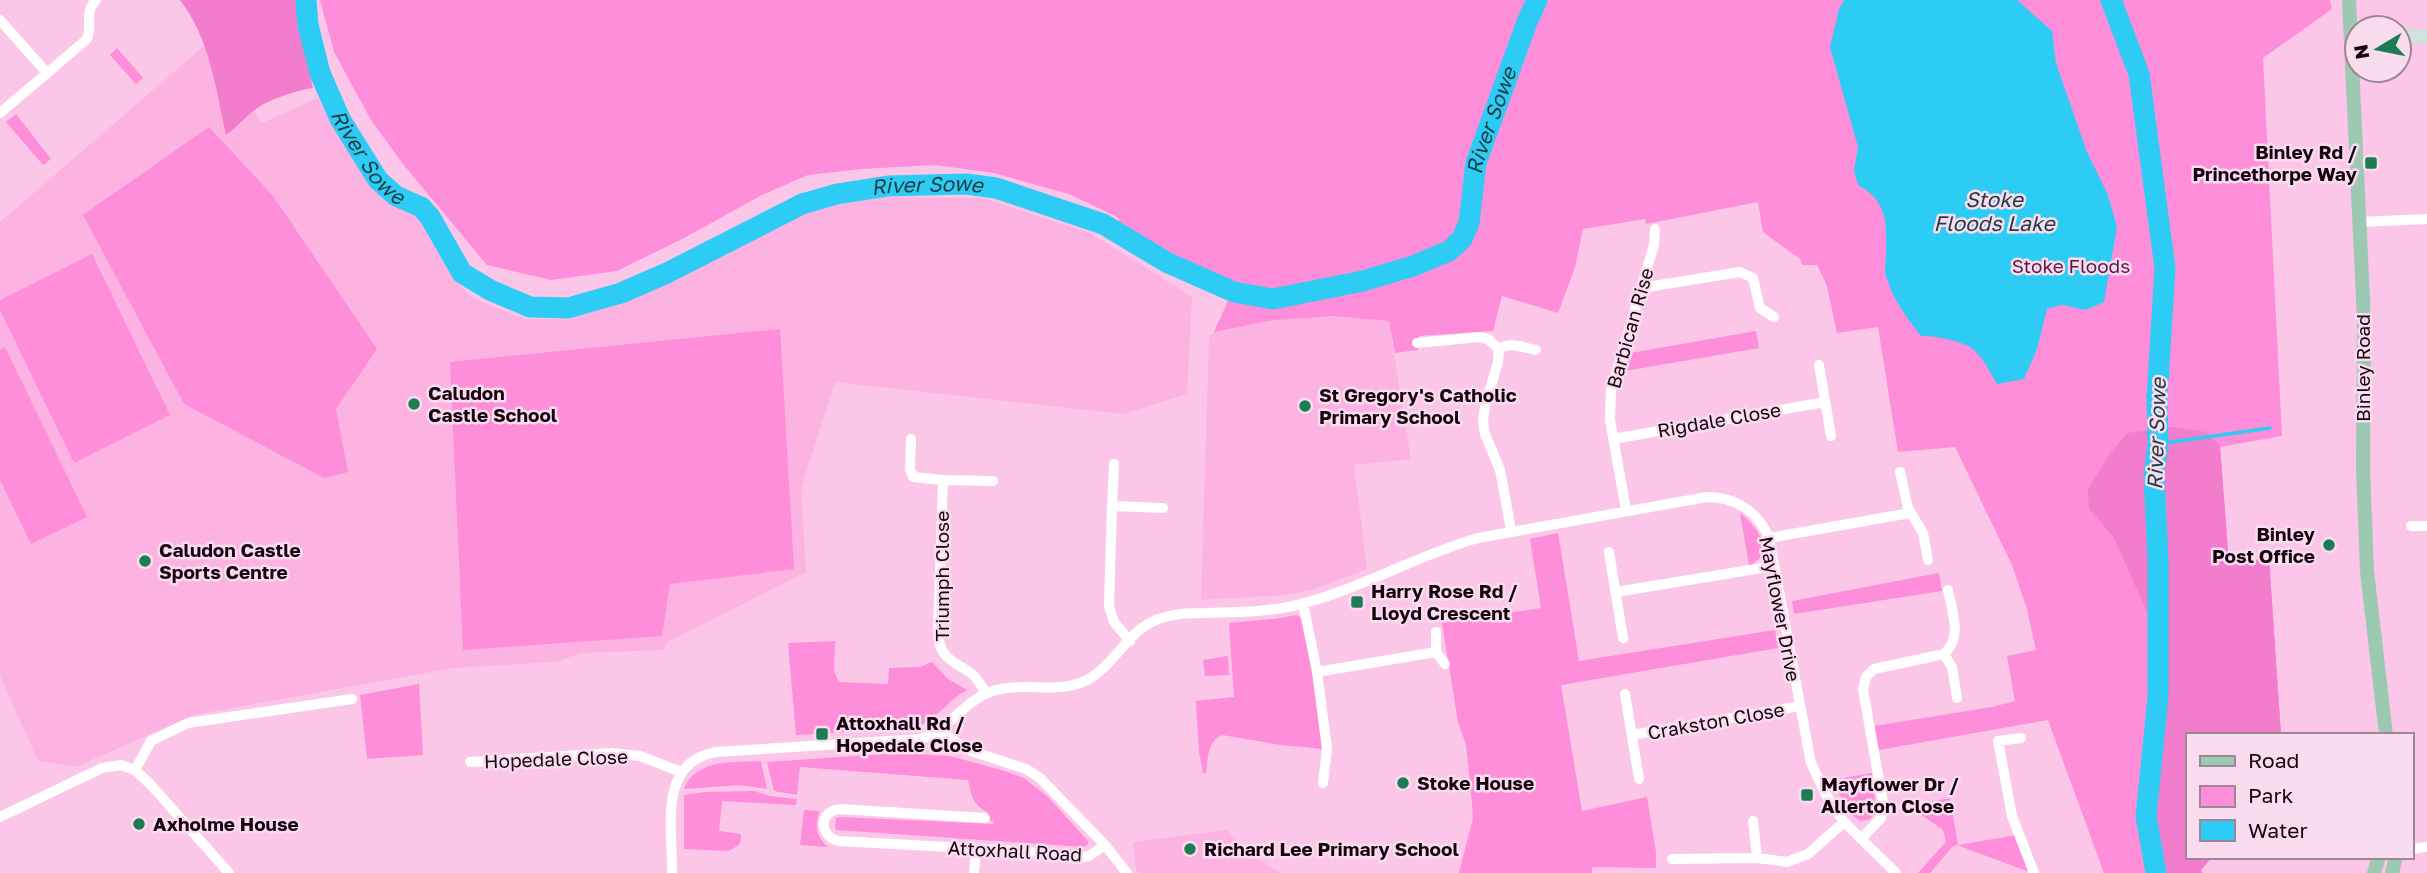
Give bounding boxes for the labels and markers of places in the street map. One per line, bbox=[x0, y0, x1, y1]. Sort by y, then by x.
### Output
place label: Binley Rd / Princethorpe Way bbox=[2192, 140, 2358, 185]
marker: Binley Rd / Princethorpe Way bbox=[2363, 155, 2379, 171]
place label: Caludon Castle School bbox=[428, 381, 557, 426]
place label: St Gregory's Catholic Primary School bbox=[1319, 383, 1517, 428]
marker: Caludon Castle School bbox=[406, 396, 422, 412]
marker: St Gregory's Catholic Primary School bbox=[1297, 398, 1313, 414]
place label: Binley Post Office bbox=[2212, 522, 2316, 567]
marker: Binley Post Office bbox=[2321, 537, 2337, 553]
place label: Caludon Castle Sports Centre bbox=[159, 538, 301, 583]
marker: Caludon Castle Sports Centre bbox=[137, 553, 153, 569]
place label: Harry Rose Rd / Lloyd Crescent bbox=[1371, 579, 1517, 624]
marker: Harry Rose Rd / Lloyd Crescent bbox=[1349, 594, 1365, 610]
place label: Attoxhall Rd / Hopedale Close bbox=[836, 711, 983, 756]
marker: Attoxhall Rd / Hopedale Close bbox=[814, 726, 830, 742]
place label: Stoke House bbox=[1417, 771, 1534, 794]
place label: Mayflower Dr / Allerton Close bbox=[1821, 772, 1959, 817]
marker: Stoke House bbox=[1395, 775, 1411, 791]
marker: Mayflower Dr / Allerton Close bbox=[1799, 787, 1815, 803]
place label: Axholme House bbox=[153, 812, 299, 835]
marker: Axholme House bbox=[131, 816, 147, 832]
place label: Richard Lee Primary School bbox=[1204, 837, 1459, 860]
marker: Richard Lee Primary School bbox=[1182, 841, 1198, 857]

